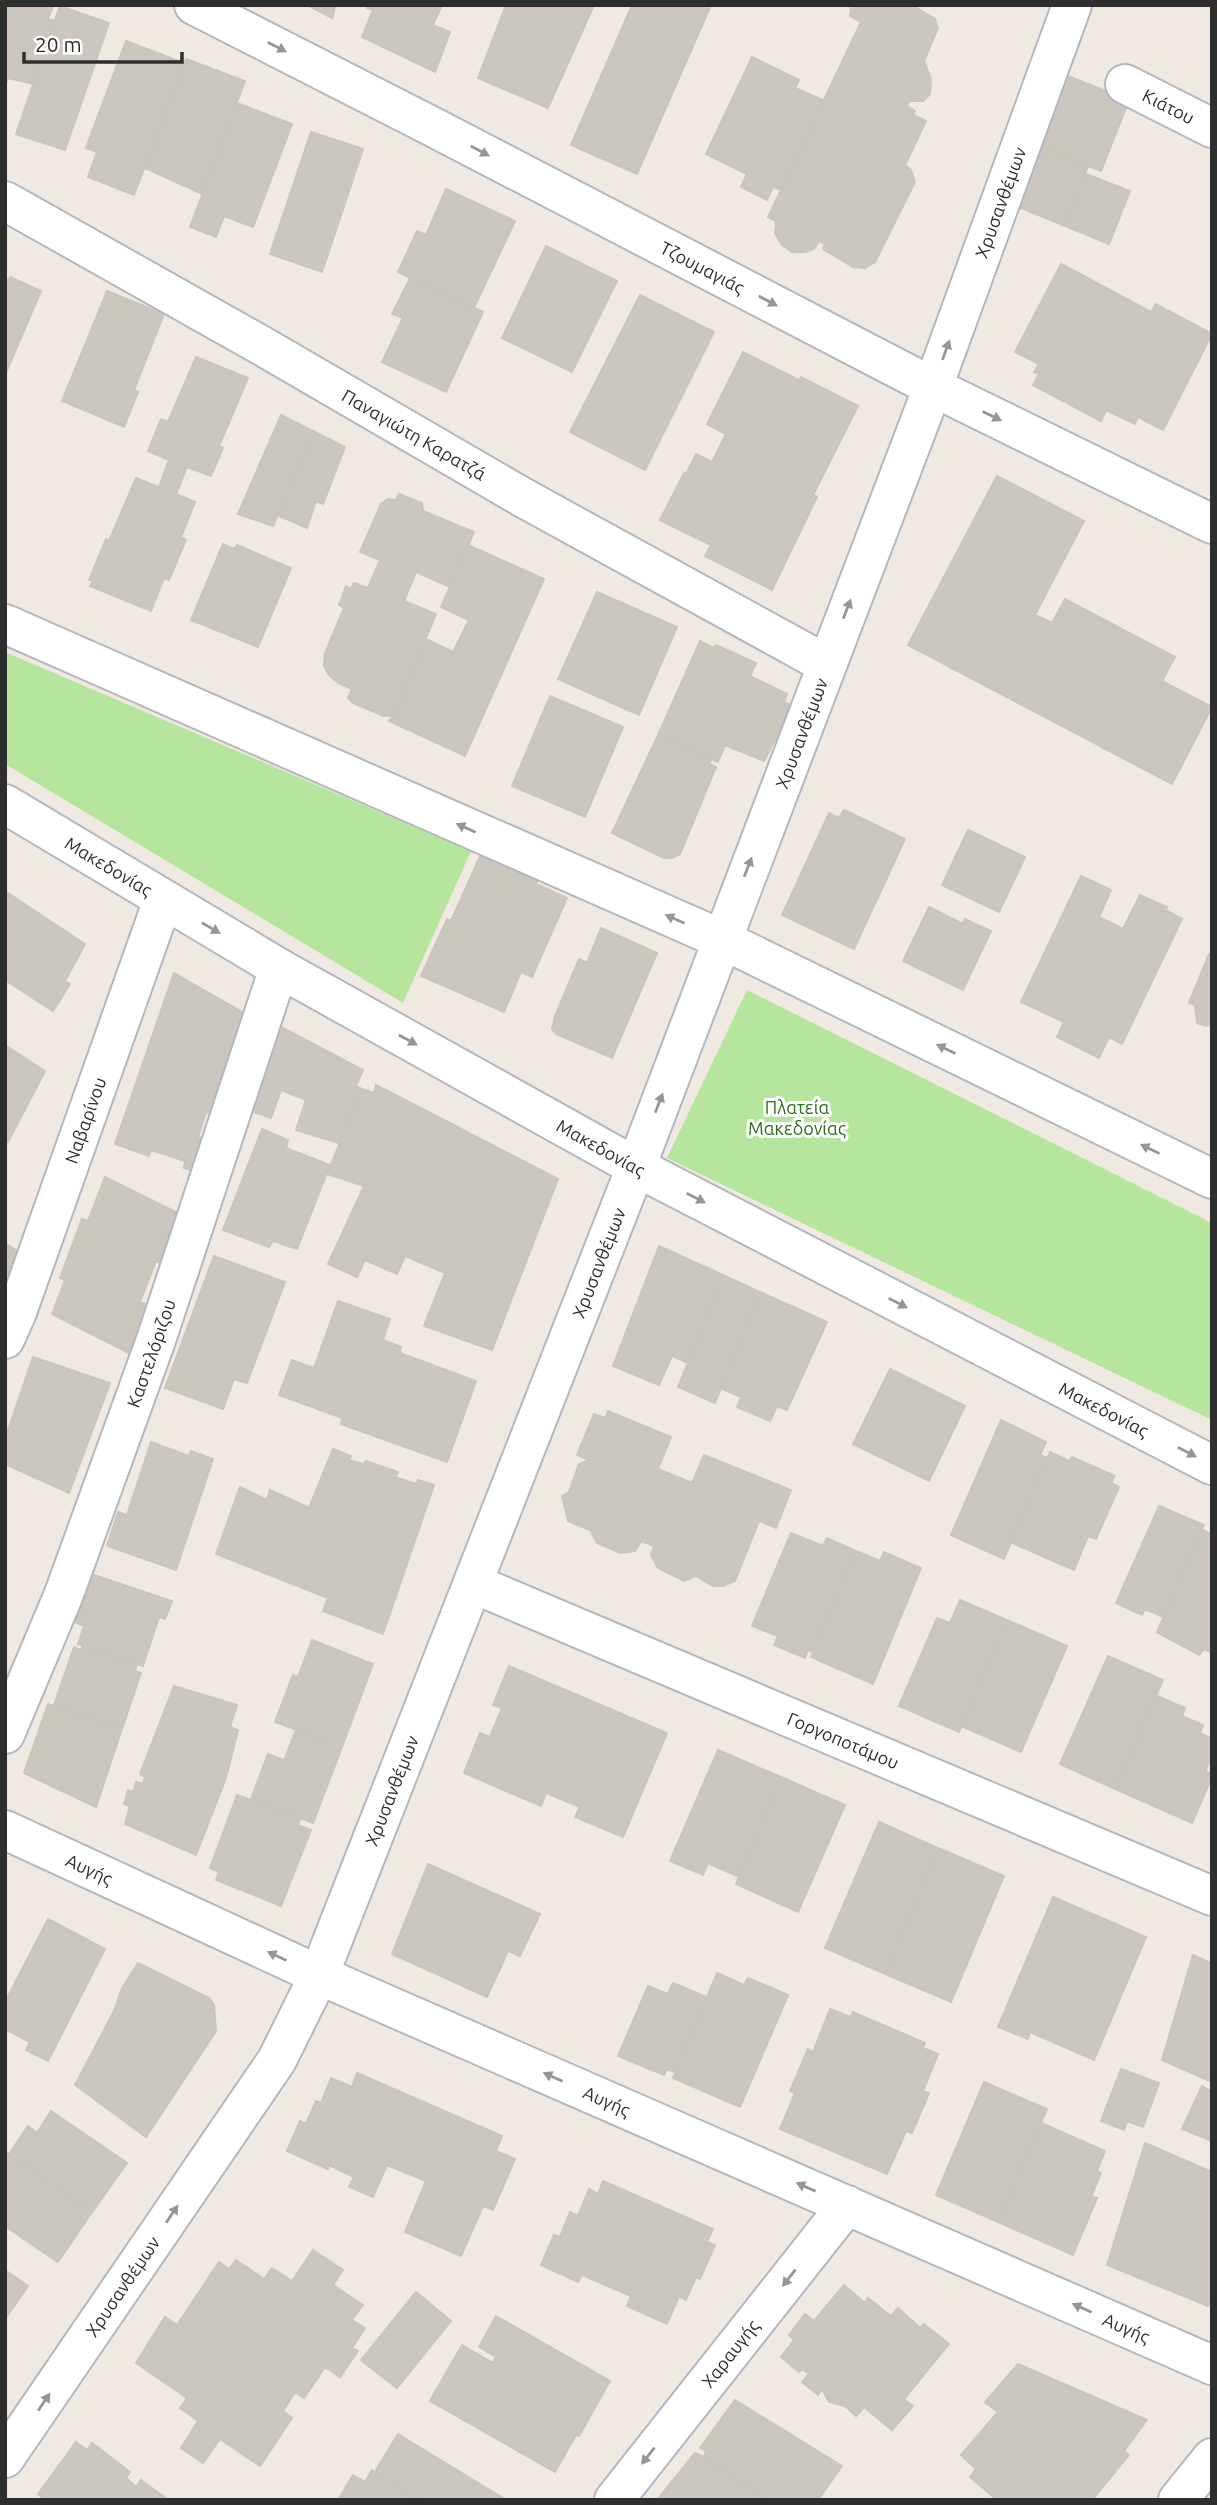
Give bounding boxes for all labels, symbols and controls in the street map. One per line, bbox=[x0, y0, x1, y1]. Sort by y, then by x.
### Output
scale bar bbox=[24, 21, 182, 65]
text: 20 m bbox=[35, 32, 82, 56]
one-way arrow bbox=[267, 42, 287, 53]
street label: Κιάτου bbox=[1140, 85, 1198, 128]
street label: Χρυσανθέμων bbox=[971, 144, 1030, 260]
one-way arrow bbox=[470, 145, 489, 157]
street label: Τζουμαγιάς bbox=[657, 237, 748, 298]
one-way arrow bbox=[758, 296, 778, 307]
one-way arrow bbox=[941, 340, 952, 361]
street label: Παναγιώτη Καρατζά bbox=[339, 385, 490, 484]
one-way arrow bbox=[982, 411, 1002, 422]
one-way arrow bbox=[842, 598, 853, 619]
street label: Χρυσανθέμων bbox=[771, 675, 831, 791]
one-way arrow bbox=[456, 822, 477, 833]
street label: Μακεδονίας bbox=[62, 832, 156, 901]
one-way arrow bbox=[743, 856, 754, 877]
one-way arrow bbox=[664, 913, 685, 924]
one-way arrow bbox=[201, 921, 220, 934]
one-way arrow bbox=[399, 1034, 418, 1046]
one-way arrow bbox=[936, 1044, 956, 1055]
street label: Ναβαρίνου bbox=[60, 1074, 109, 1166]
one-way arrow bbox=[654, 1092, 665, 1113]
park label: Πλατεία Μακεδονίας bbox=[748, 1097, 846, 1139]
street label: Μακεδονίας bbox=[553, 1115, 649, 1181]
one-way arrow bbox=[1140, 1144, 1160, 1155]
one-way arrow bbox=[686, 1192, 706, 1204]
street label: Χρυσανθέμων bbox=[568, 1205, 629, 1321]
street label: Καστελόριζου bbox=[122, 1296, 179, 1410]
one-way arrow bbox=[888, 1297, 908, 1308]
street label: Μακεδονίας bbox=[1056, 1378, 1152, 1441]
one-way arrow bbox=[1177, 1446, 1197, 1458]
street label: Γοργοποτάμου bbox=[785, 1708, 902, 1773]
street label: Χρυσανθέμων bbox=[361, 1732, 422, 1848]
street label: Αυγής bbox=[63, 1850, 116, 1889]
one-way arrow bbox=[267, 1950, 287, 1962]
one-way arrow bbox=[543, 2071, 563, 2083]
street label: Αυγής bbox=[580, 2082, 633, 2121]
one-way arrow bbox=[795, 2182, 816, 2193]
one-way arrow bbox=[165, 2205, 179, 2223]
street label: Χρυσανθέμων bbox=[81, 2232, 164, 2340]
one-way arrow bbox=[782, 2268, 797, 2286]
one-way arrow bbox=[1072, 2302, 1092, 2314]
street label: Αυγής bbox=[1100, 2309, 1153, 2348]
street label: Χαραυγής bbox=[697, 2315, 764, 2391]
one-way arrow bbox=[37, 2393, 51, 2411]
one-way arrow bbox=[641, 2447, 656, 2465]

